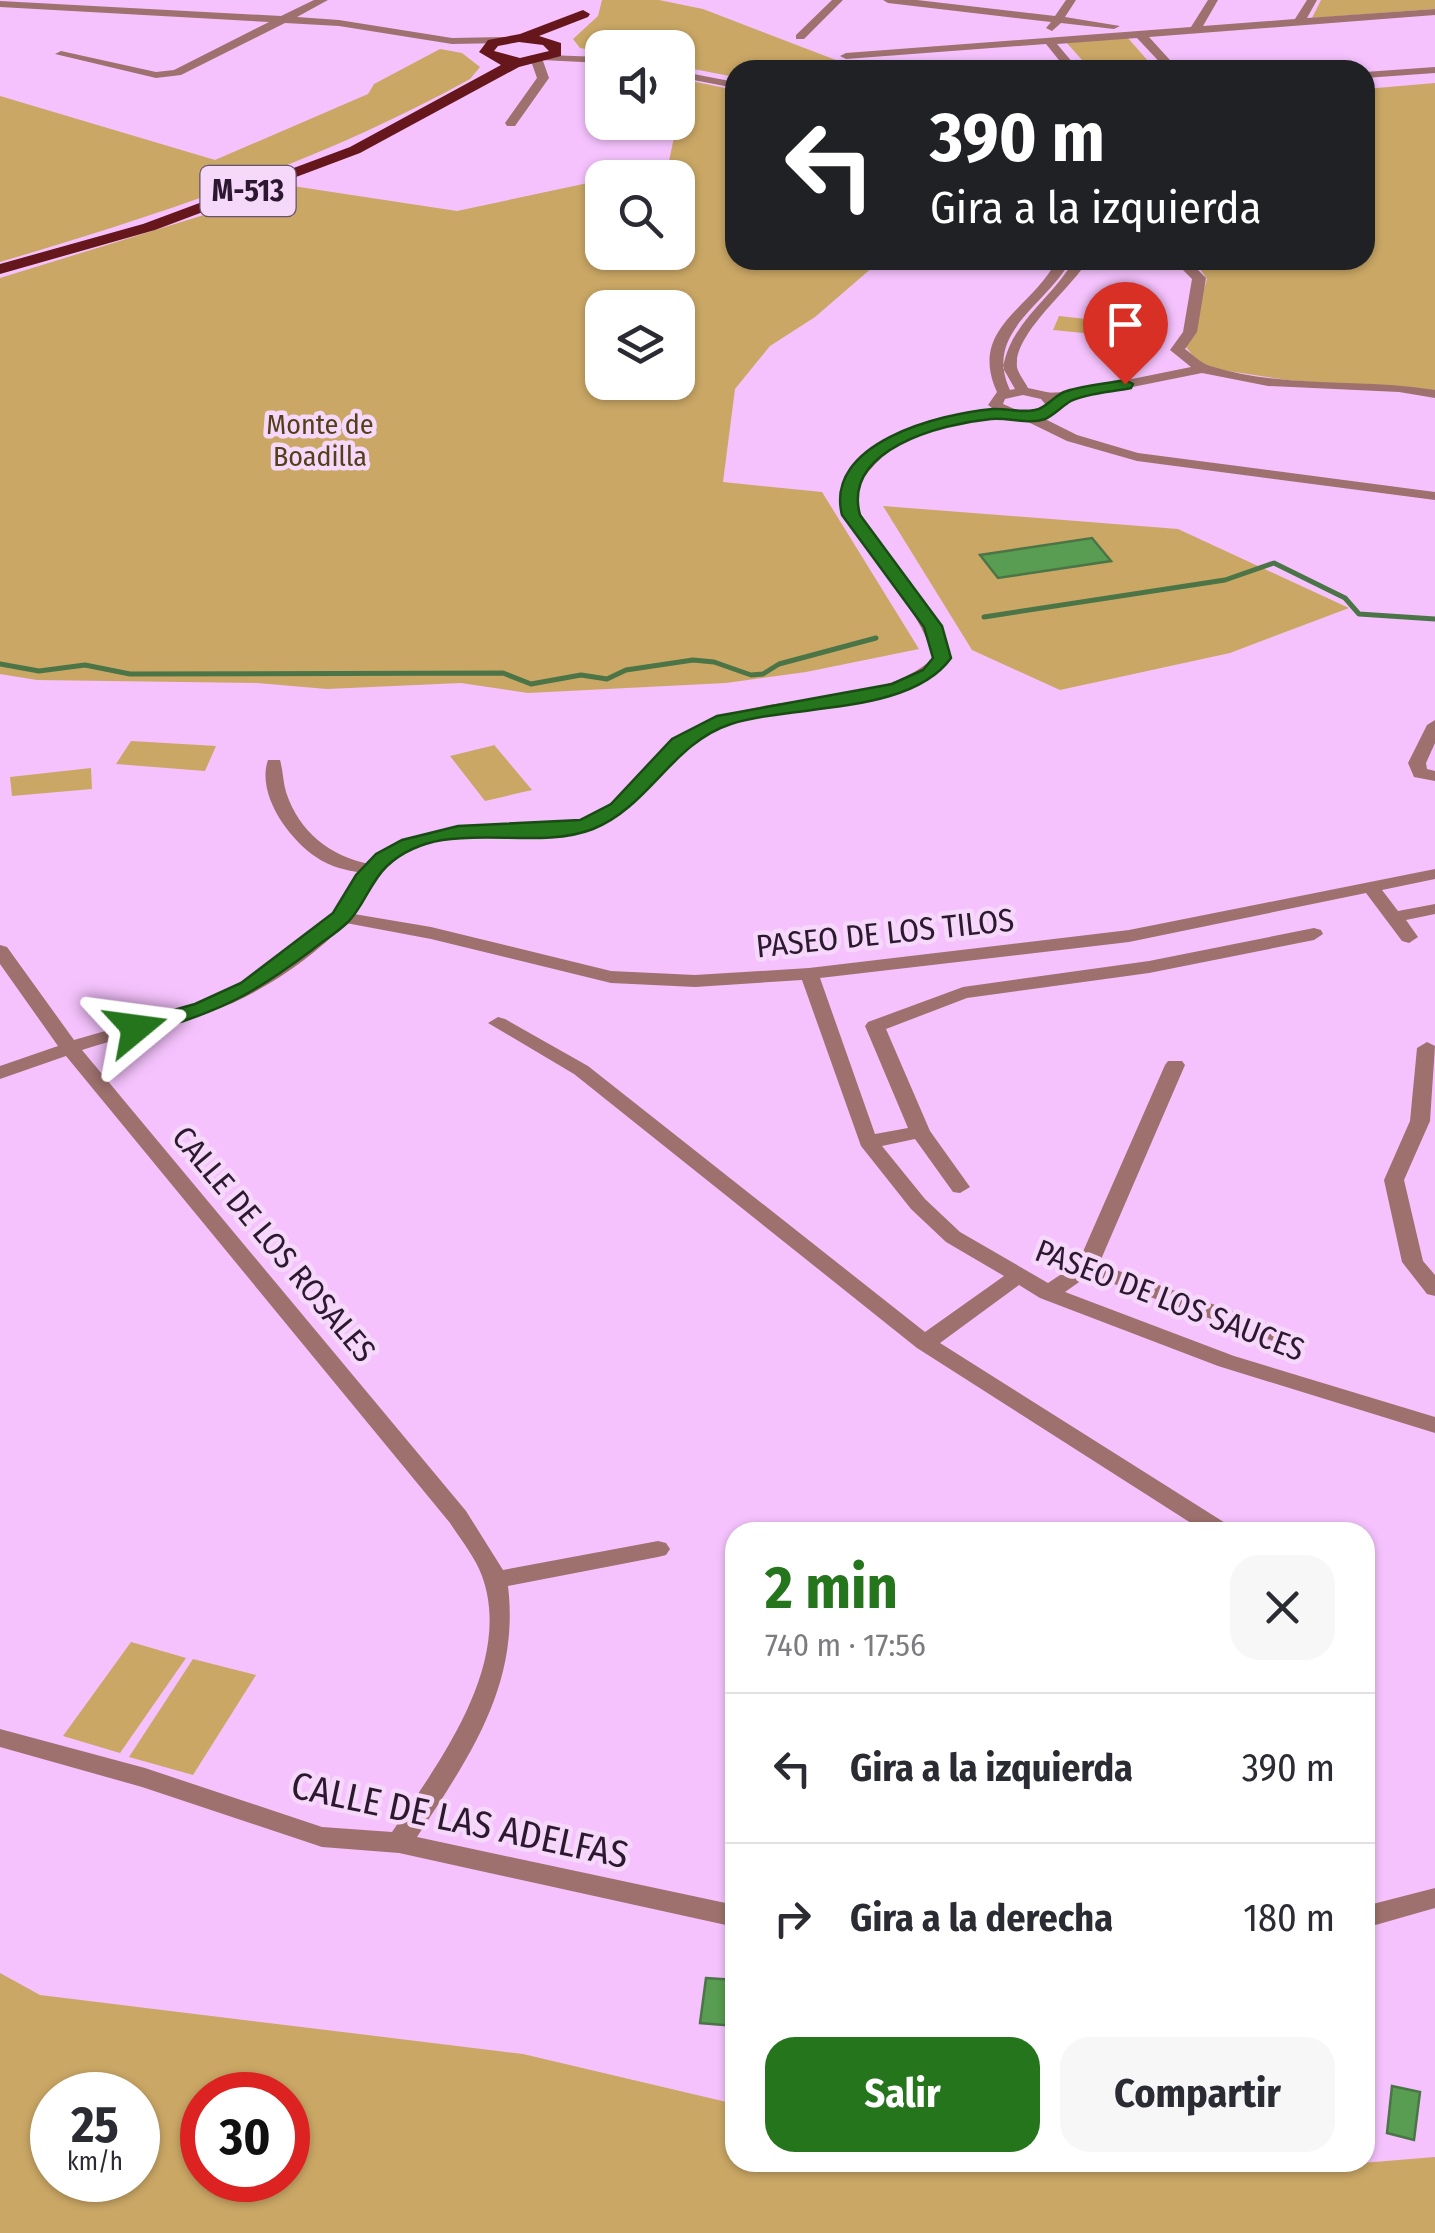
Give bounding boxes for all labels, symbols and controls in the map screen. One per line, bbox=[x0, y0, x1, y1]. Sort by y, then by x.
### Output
map controls bbox=[585, 30, 695, 400]
button: sound bbox=[585, 30, 695, 140]
text: 390 m bbox=[930, 96, 1105, 180]
icon: left bbox=[765, 100, 895, 230]
button: search bbox=[585, 160, 695, 270]
road number: M-513 bbox=[200, 166, 296, 216]
text: Gira a la izquierda bbox=[930, 181, 1262, 235]
pin bbox=[1083, 282, 1168, 385]
button: layers bbox=[585, 290, 695, 400]
icon: arrive bbox=[1098, 297, 1153, 352]
park label: Monte de Boadilla bbox=[266, 408, 374, 473]
street label: PASEO DE LOS TILOS bbox=[754, 901, 1016, 965]
position arrow bbox=[84, 976, 188, 1080]
street label: CALLE DE LOS ROSALES bbox=[164, 1118, 384, 1370]
street label: PASEO DE LOS SAUCES bbox=[1030, 1231, 1310, 1369]
text: 2 min bbox=[765, 1552, 898, 1624]
button: close bbox=[1230, 1555, 1335, 1660]
text: 740 m · 17:56 bbox=[765, 1626, 926, 1664]
icon: left bbox=[765, 1741, 820, 1796]
text: Gira a la izquierda bbox=[850, 1745, 1133, 1791]
text: 390 m bbox=[1242, 1745, 1335, 1791]
street label: CALLE DE LAS ADELFAS bbox=[287, 1762, 633, 1878]
icon: right bbox=[765, 1891, 820, 1946]
text: Gira a la derecha bbox=[850, 1895, 1113, 1941]
text: 180 m bbox=[1243, 1895, 1335, 1941]
button: Salir bbox=[765, 2037, 1040, 2152]
button: Compartir bbox=[1060, 2037, 1335, 2152]
speed limit sign: 30 bbox=[180, 2072, 310, 2202]
text: 25 bbox=[71, 2095, 119, 2155]
text: km/h bbox=[67, 2147, 123, 2177]

